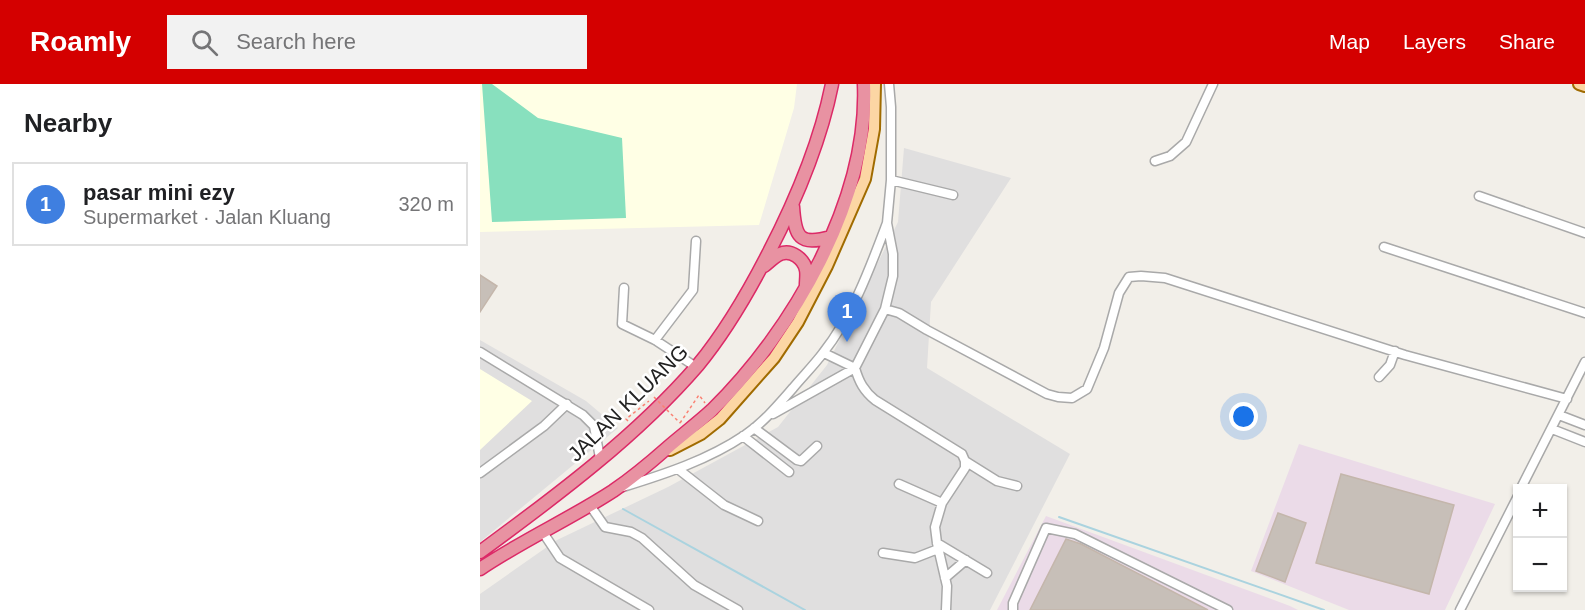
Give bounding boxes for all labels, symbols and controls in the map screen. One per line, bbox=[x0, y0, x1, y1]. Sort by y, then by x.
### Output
search box bbox=[167, 15, 587, 69]
text: Roamly bbox=[30, 26, 131, 57]
icon: search bbox=[188, 26, 221, 59]
text: Search here bbox=[236, 29, 356, 54]
text: Map bbox=[1329, 30, 1370, 53]
text: Layers bbox=[1403, 30, 1466, 53]
text: Share bbox=[1499, 30, 1555, 53]
text: Nearby bbox=[24, 108, 112, 138]
text: pasar mini ezy bbox=[83, 180, 235, 205]
text: 1 bbox=[40, 193, 51, 215]
text: 320 m bbox=[398, 193, 454, 215]
text: Supermarket · Jalan Kluang bbox=[83, 206, 331, 228]
pin: 1 bbox=[828, 292, 866, 342]
street label: JALAN KLUANG bbox=[563, 340, 692, 466]
your location bbox=[1229, 402, 1258, 431]
map controls bbox=[1513, 484, 1567, 592]
button: + bbox=[1513, 484, 1567, 538]
button: − bbox=[1513, 538, 1567, 592]

